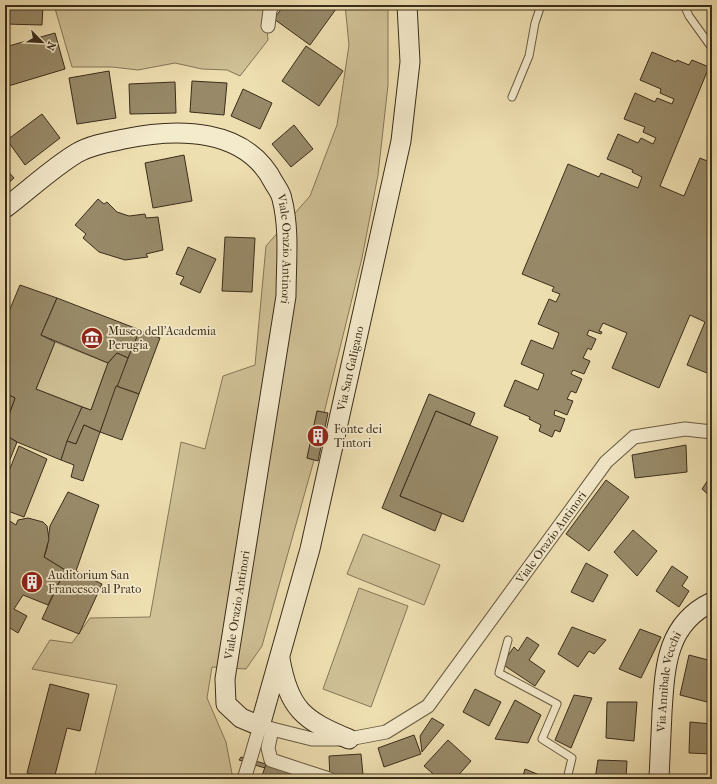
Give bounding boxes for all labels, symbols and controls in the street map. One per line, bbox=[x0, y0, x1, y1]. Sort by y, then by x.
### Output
north arrow bbox=[22, 22, 62, 62]
text: N bbox=[43, 39, 58, 53]
street label: Viale Orazio Antinori bbox=[274, 192, 294, 306]
place label: Museo dell'Academia Perugia bbox=[108, 324, 216, 352]
museum icon: Museo dell'Academia Perugia bbox=[79, 325, 105, 351]
street label: Via San Galigano bbox=[334, 325, 367, 413]
place label: Fonte dei Tintori bbox=[334, 422, 383, 450]
building icon: Fonte dei Tintori bbox=[305, 423, 331, 449]
street label: Viale Orazio Antinori bbox=[512, 488, 590, 587]
street label: Viale Orazio Antinori bbox=[221, 549, 253, 662]
place label: Auditorium San Francesco al Prato bbox=[47, 568, 141, 596]
building icon: Auditorium San Francesco al Prato bbox=[19, 569, 45, 595]
street label: Via Annibale Vecchi bbox=[654, 629, 684, 733]

